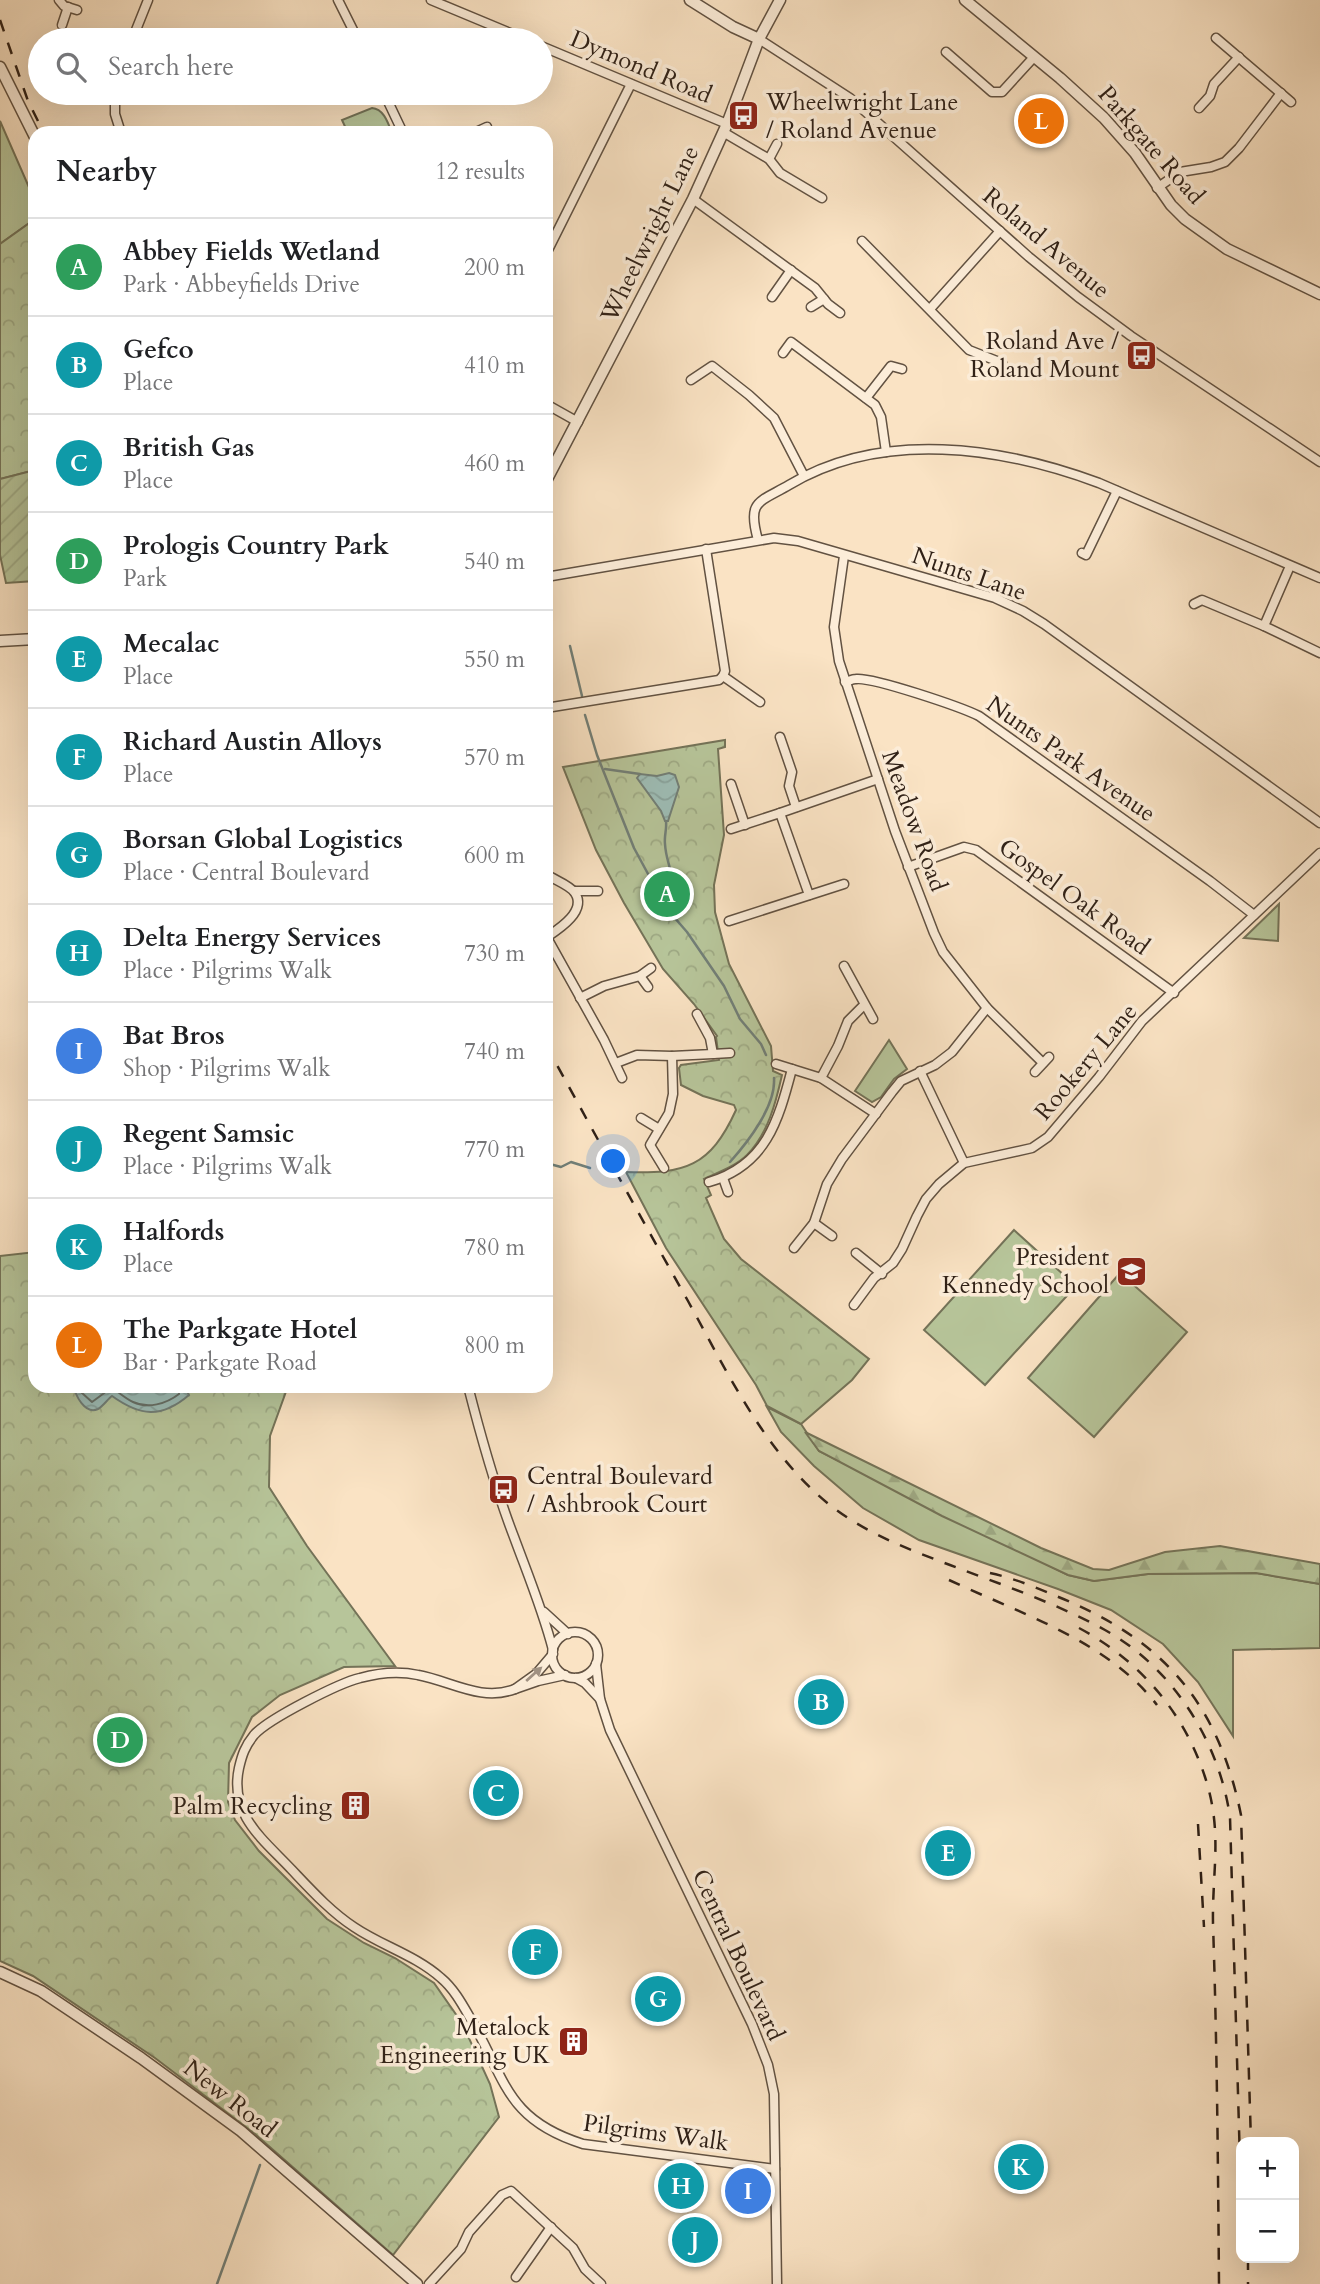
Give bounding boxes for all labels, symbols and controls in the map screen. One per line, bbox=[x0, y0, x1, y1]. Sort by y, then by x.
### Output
street label: Dymond Road bbox=[565, 22, 717, 112]
search box bbox=[28, 28, 553, 105]
icon: search bbox=[52, 48, 90, 86]
text: Search here bbox=[108, 49, 234, 84]
street label: Parkgate Road bbox=[1090, 78, 1212, 212]
place label: Wheelwright Lane / Roland Avenue bbox=[765, 86, 958, 147]
pin: L bbox=[1018, 95, 1064, 147]
bus stop icon: Wheelwright Lane / Roland Avenue bbox=[726, 99, 760, 133]
street label: Wheelwright Lane bbox=[593, 140, 707, 329]
text: Nearby bbox=[56, 151, 157, 192]
text: 12 results bbox=[435, 156, 525, 187]
street label: Roland Avenue bbox=[975, 180, 1117, 306]
text: Abbey Fields Wetland bbox=[123, 234, 380, 269]
text: A bbox=[70, 252, 88, 283]
text: 200 m bbox=[464, 252, 525, 283]
text: Park · Abbeyfields Drive bbox=[123, 269, 360, 300]
place label: Roland Ave / Roland Mount bbox=[970, 325, 1119, 386]
text: Gefco bbox=[123, 332, 194, 367]
bus stop icon: Roland Ave / Roland Mount bbox=[1125, 338, 1159, 372]
text: B bbox=[71, 350, 87, 381]
text: 410 m bbox=[464, 350, 525, 381]
text: Place bbox=[123, 367, 173, 398]
text: British Gas bbox=[123, 430, 255, 465]
text: C bbox=[70, 448, 88, 479]
text: 460 m bbox=[464, 448, 525, 479]
text: Place bbox=[123, 465, 173, 496]
text: Prologis Country Park bbox=[123, 528, 389, 563]
street label: Nunts Lane bbox=[907, 539, 1031, 609]
text: D bbox=[69, 546, 89, 577]
text: 540 m bbox=[464, 546, 525, 577]
text: Park bbox=[123, 563, 167, 594]
text: Mecalac bbox=[123, 626, 220, 661]
text: E bbox=[72, 644, 86, 675]
text: 550 m bbox=[464, 644, 525, 675]
text: Place bbox=[123, 661, 173, 692]
street label: Nunts Park Avenue bbox=[980, 688, 1162, 830]
text: Richard Austin Alloys bbox=[123, 724, 382, 759]
text: F bbox=[72, 742, 86, 773]
text: 570 m bbox=[464, 742, 525, 773]
street label: Meadow Road bbox=[873, 746, 955, 896]
text: Place bbox=[123, 759, 173, 790]
text: Borsan Global Logistics bbox=[123, 822, 403, 857]
street label: Gospel Oak Road bbox=[992, 831, 1156, 963]
text: G bbox=[70, 840, 88, 871]
text: 600 m bbox=[464, 840, 525, 871]
text: Place · Central Boulevard bbox=[123, 857, 369, 888]
pin: A bbox=[644, 868, 690, 920]
text: Delta Energy Services bbox=[123, 920, 381, 955]
text: H bbox=[69, 938, 89, 969]
text: 730 m bbox=[464, 938, 525, 969]
text: Place · Pilgrims Walk bbox=[123, 955, 332, 986]
street label: Rookery Lane bbox=[1027, 996, 1145, 1128]
text: Bat Bros bbox=[123, 1018, 225, 1053]
text: I bbox=[75, 1036, 83, 1067]
text: 740 m bbox=[464, 1036, 525, 1067]
text: Shop · Pilgrims Walk bbox=[123, 1053, 331, 1084]
text: Regent Samsic bbox=[123, 1116, 294, 1151]
text: J bbox=[75, 1134, 83, 1165]
text: 770 m bbox=[464, 1134, 525, 1165]
your location bbox=[596, 1144, 630, 1178]
text: Place · Pilgrims Walk bbox=[123, 1151, 332, 1182]
text: Halfords bbox=[123, 1214, 224, 1249]
text: K bbox=[70, 1232, 88, 1263]
text: 780 m bbox=[464, 1232, 525, 1263]
place label: President Kennedy School bbox=[942, 1241, 1109, 1302]
text: Place bbox=[123, 1249, 173, 1280]
school or university icon: President Kennedy School bbox=[1115, 1254, 1149, 1288]
text: The Parkgate Hotel bbox=[123, 1312, 357, 1347]
text: L bbox=[72, 1330, 86, 1361]
text: 800 m bbox=[464, 1330, 525, 1361]
text: Bar · Parkgate Road bbox=[123, 1347, 317, 1378]
place label: Central Boulevard / Ashbrook Court bbox=[527, 1460, 713, 1521]
bus stop icon: Central Boulevard / Ashbrook Court bbox=[487, 1473, 521, 1507]
one-way arrow bbox=[525, 1666, 543, 1682]
pin: B bbox=[798, 1676, 844, 1728]
pin: D bbox=[97, 1714, 143, 1766]
pin: C bbox=[473, 1767, 519, 1819]
building icon: Palm Recycling bbox=[338, 1789, 372, 1823]
place label: Palm Recycling bbox=[173, 1790, 333, 1823]
pin: E bbox=[925, 1827, 971, 1879]
street label: Central Boulevard bbox=[684, 1864, 792, 2046]
pin: F bbox=[512, 1926, 558, 1978]
pin: G bbox=[635, 1973, 681, 2025]
place label: Metalock Engineering UK bbox=[379, 2011, 550, 2072]
building icon: Metalock Engineering UK bbox=[556, 2024, 590, 2058]
street label: New Road bbox=[177, 2052, 284, 2146]
street label: Pilgrims Walk bbox=[581, 2106, 731, 2160]
map controls bbox=[1236, 2137, 1299, 2263]
button: + bbox=[1236, 2137, 1299, 2200]
pin: K bbox=[998, 2141, 1044, 2193]
pin: H bbox=[658, 2160, 704, 2212]
pin: I bbox=[725, 2165, 771, 2217]
button: − bbox=[1236, 2200, 1299, 2263]
pin: J bbox=[672, 2214, 718, 2266]

